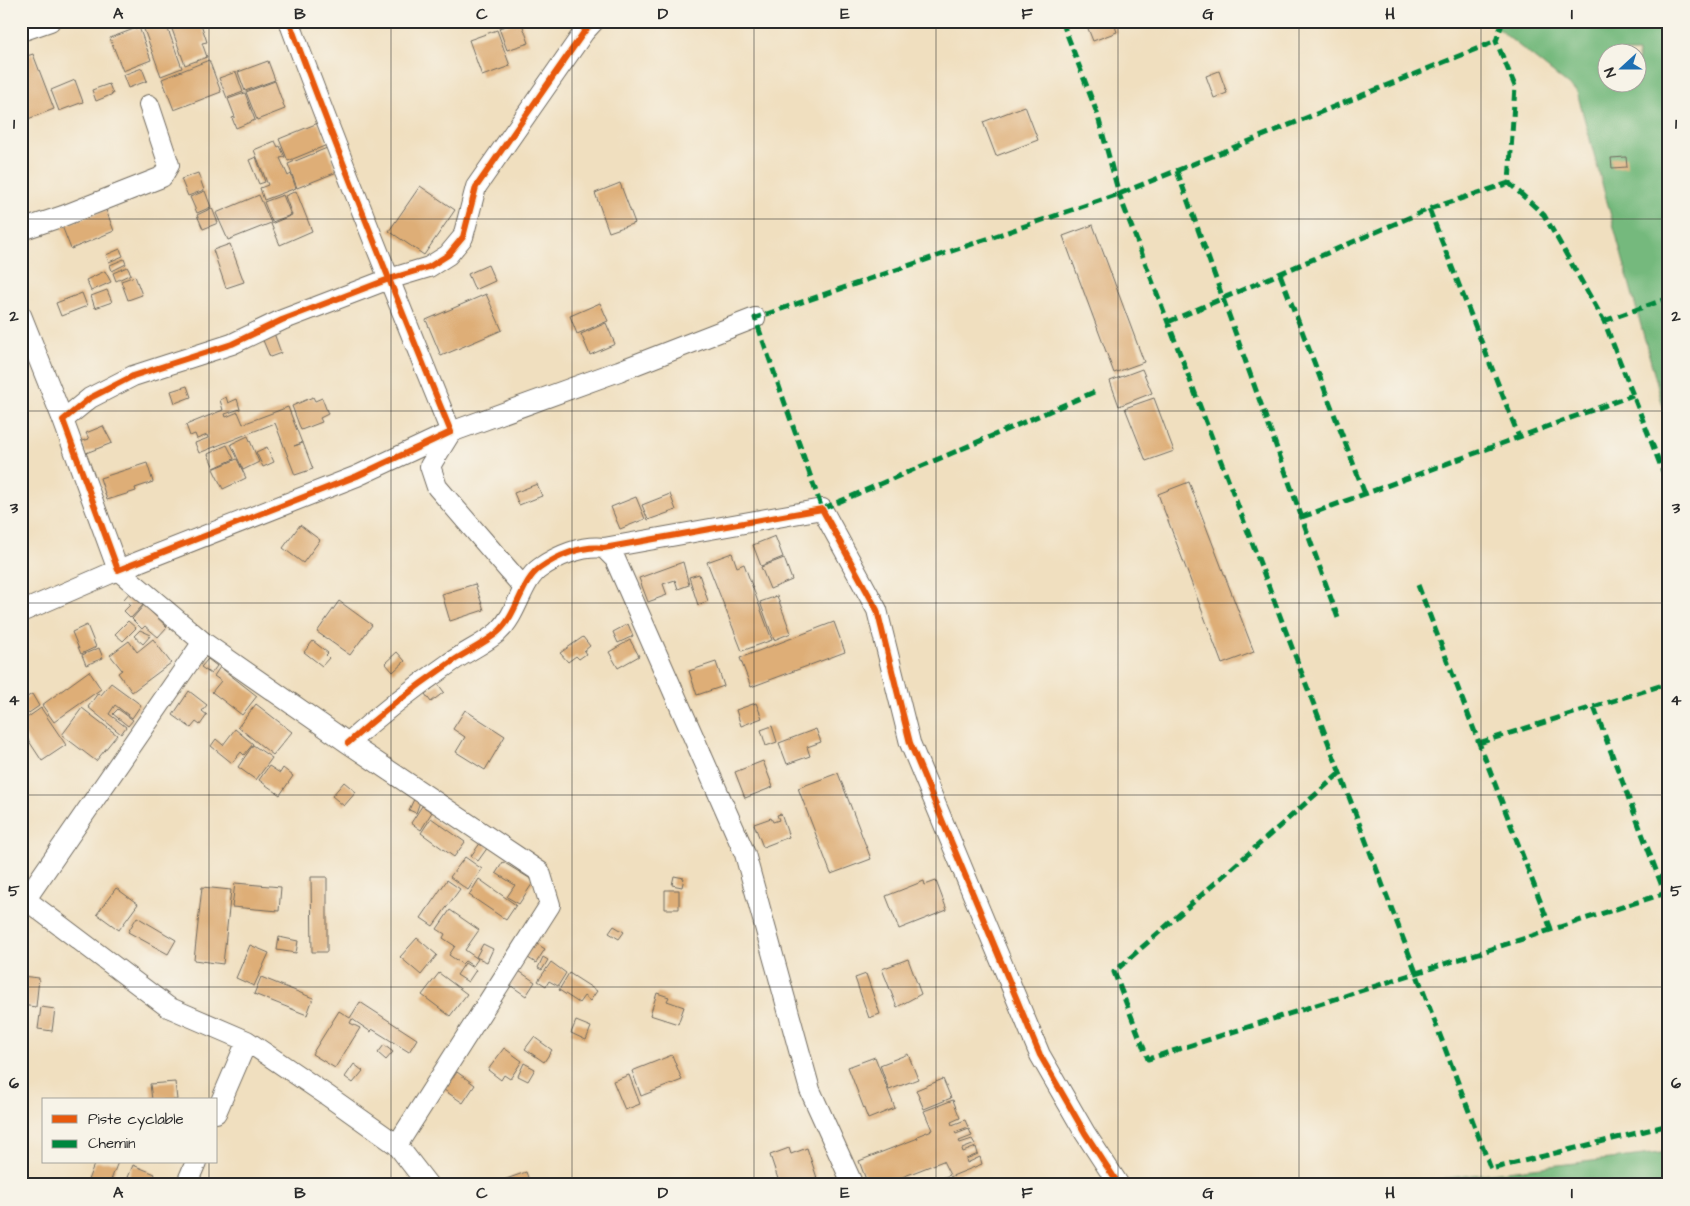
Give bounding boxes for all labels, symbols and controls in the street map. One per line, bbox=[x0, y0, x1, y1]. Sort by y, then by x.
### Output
text: A bbox=[113, 3, 124, 25]
text: B bbox=[294, 3, 306, 25]
text: C bbox=[476, 3, 488, 25]
text: D bbox=[658, 3, 669, 25]
text: E bbox=[840, 3, 850, 25]
text: F bbox=[1021, 3, 1033, 25]
text: G bbox=[1202, 3, 1214, 25]
text: H bbox=[1385, 3, 1395, 25]
text: I bbox=[1571, 3, 1573, 25]
north arrow bbox=[1598, 42, 1648, 92]
text: N bbox=[1600, 64, 1622, 80]
text: 1 bbox=[13, 113, 16, 135]
text: 1 bbox=[1675, 113, 1678, 135]
text: 2 bbox=[8, 305, 19, 327]
text: 2 bbox=[1670, 305, 1681, 327]
text: 3 bbox=[9, 497, 19, 519]
text: 3 bbox=[1671, 497, 1681, 519]
text: 4 bbox=[9, 689, 20, 711]
text: 4 bbox=[1671, 689, 1682, 711]
text: 5 bbox=[8, 880, 20, 902]
text: 5 bbox=[1670, 880, 1682, 902]
text: 6 bbox=[9, 1072, 19, 1094]
text: 6 bbox=[1671, 1072, 1681, 1094]
legend bbox=[42, 1098, 218, 1164]
text: Piste cyclable bbox=[88, 1109, 184, 1131]
text: Chemin bbox=[88, 1133, 136, 1154]
text: A bbox=[113, 1182, 124, 1204]
text: B bbox=[294, 1182, 306, 1204]
text: C bbox=[476, 1182, 488, 1204]
text: D bbox=[658, 1182, 669, 1204]
text: E bbox=[840, 1182, 850, 1204]
text: F bbox=[1021, 1182, 1033, 1204]
text: G bbox=[1202, 1182, 1214, 1204]
text: H bbox=[1385, 1182, 1395, 1204]
text: I bbox=[1571, 1182, 1573, 1204]

